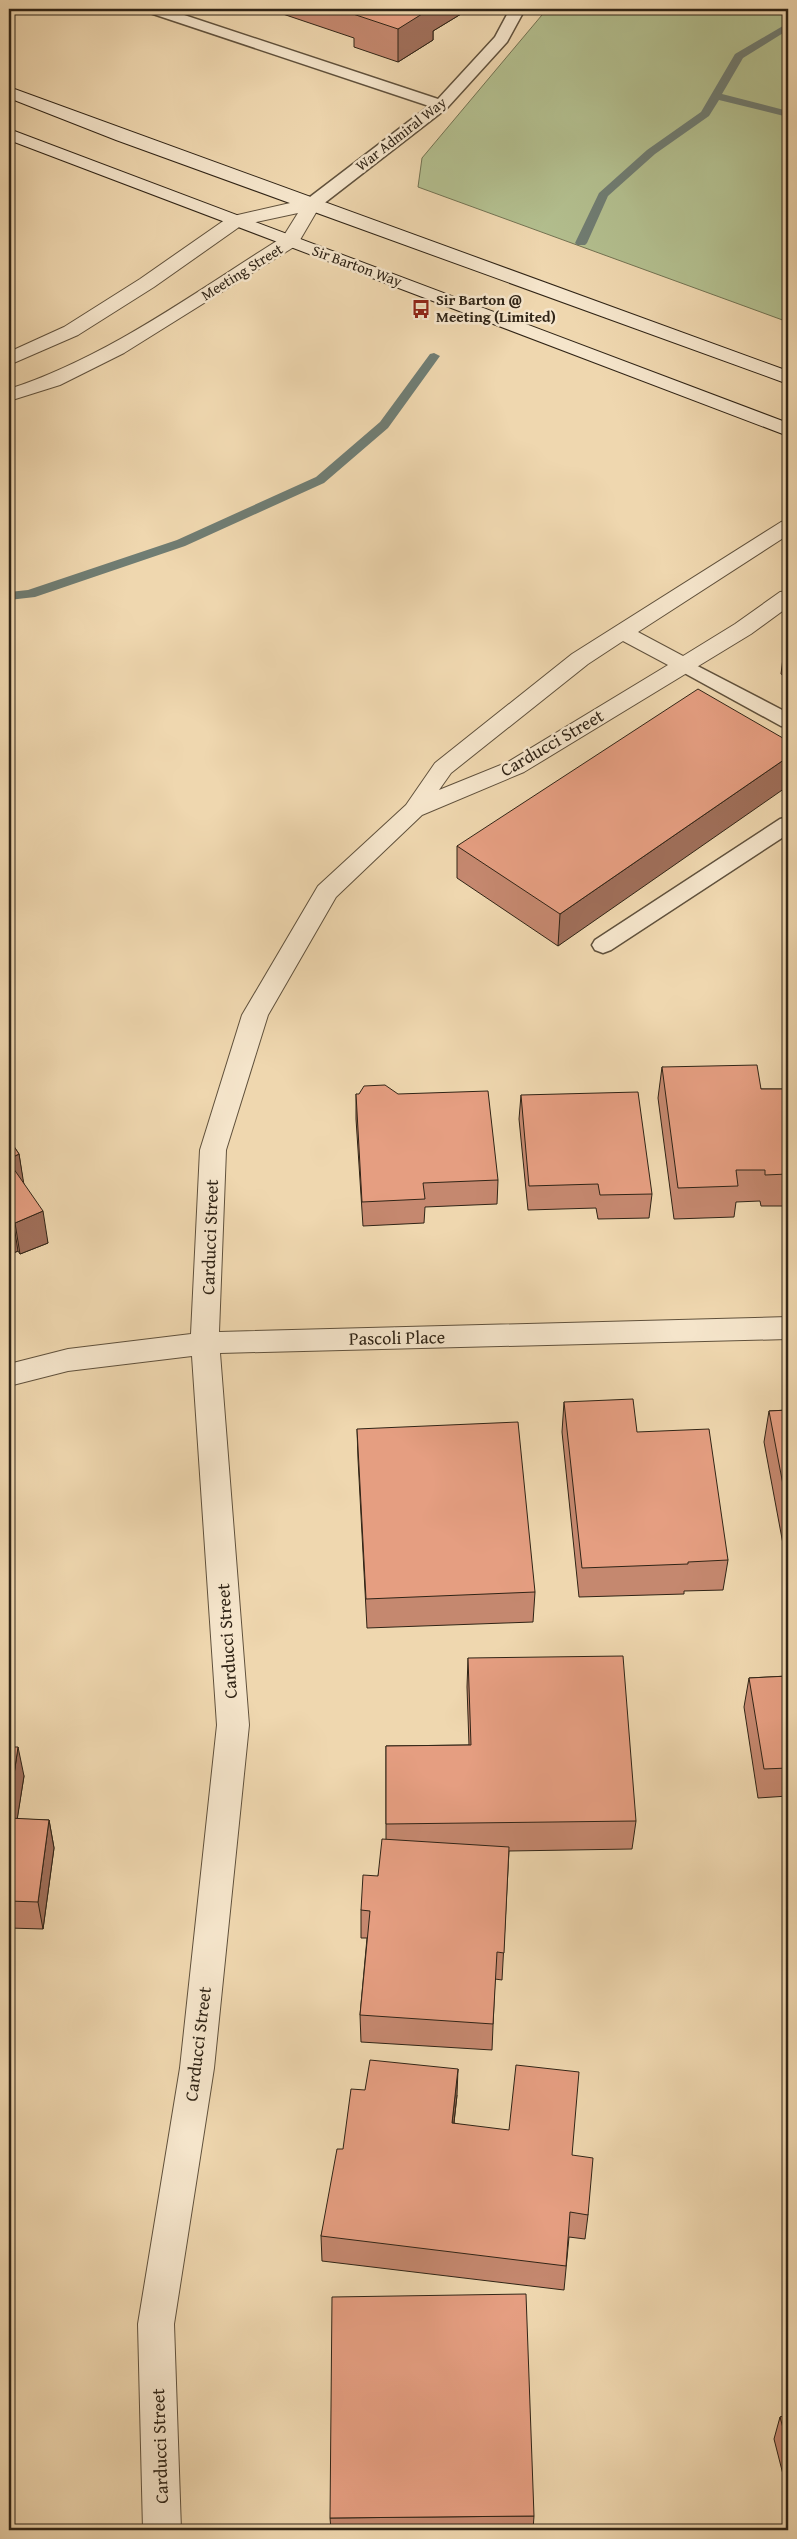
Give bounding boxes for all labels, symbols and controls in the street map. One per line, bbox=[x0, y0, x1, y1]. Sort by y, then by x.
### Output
street label: War Admiral Way bbox=[351, 91, 451, 176]
street label: Meeting Street bbox=[197, 238, 287, 305]
street label: Sir Barton Way bbox=[309, 240, 406, 292]
place label: Sir Barton @ Meeting (Limited) bbox=[436, 289, 556, 327]
bus stop icon: Sir Barton @ Meeting (Limited) bbox=[410, 298, 432, 320]
street label: Carducci Street bbox=[495, 702, 609, 783]
street label: Carducci Street bbox=[194, 1178, 225, 1295]
street label: Pascoli Place bbox=[349, 1323, 445, 1352]
street label: Carducci Street bbox=[209, 1582, 244, 1700]
street label: Carducci Street bbox=[177, 1984, 218, 2103]
street label: Carducci Street bbox=[144, 2387, 175, 2504]

